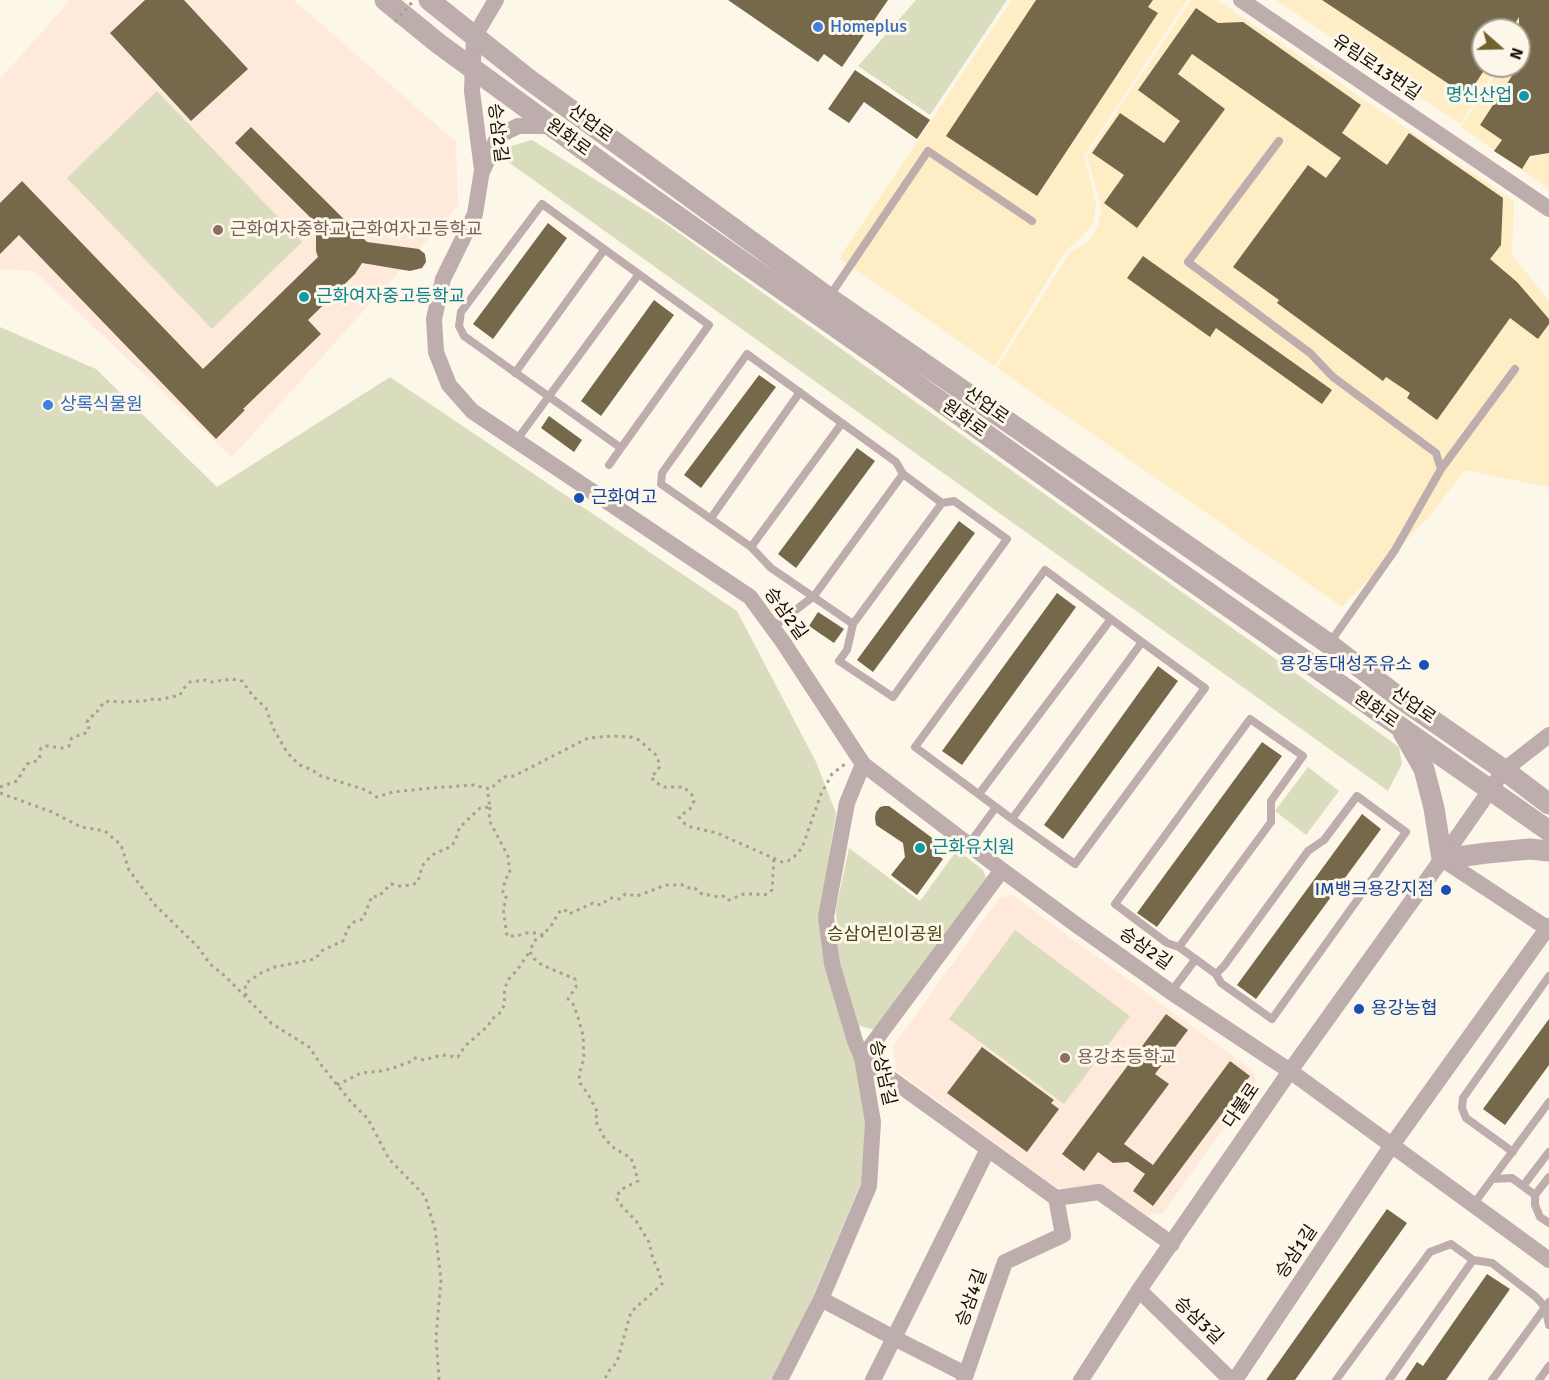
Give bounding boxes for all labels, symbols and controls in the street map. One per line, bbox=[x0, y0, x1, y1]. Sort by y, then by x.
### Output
place label: Homeplus bbox=[830, 16, 907, 38]
north arrow bbox=[1471, 18, 1531, 78]
marker: Homeplus bbox=[811, 20, 825, 34]
street label: 유림로13번길 bbox=[1328, 30, 1424, 106]
text: N bbox=[1505, 45, 1527, 62]
place label: 명신산업 bbox=[1446, 85, 1512, 107]
marker: 명신산업 bbox=[1517, 89, 1531, 103]
street label: 산업로 bbox=[564, 101, 616, 147]
street label: 승삼2길 bbox=[483, 102, 511, 164]
street label: 원화로 bbox=[542, 115, 594, 161]
place label: 근화여자중학교 근화여자고등학교 bbox=[230, 219, 482, 241]
marker: 근화여자중학교 근화여자고등학교 bbox=[211, 223, 225, 237]
place label: 근화여자중고등학교 bbox=[316, 286, 465, 308]
marker: 근화여자중고등학교 bbox=[297, 290, 311, 304]
street label: 산업로 bbox=[959, 383, 1013, 429]
place label: 상록식물원 bbox=[60, 394, 143, 416]
street label: 원화로 bbox=[938, 396, 990, 442]
marker: 상록식물원 bbox=[41, 398, 55, 412]
place label: 근화여고 bbox=[591, 487, 657, 509]
marker: 근화여고 bbox=[572, 491, 586, 505]
street label: 승삼2길 bbox=[759, 584, 811, 644]
place label: 용강동대성주유소 bbox=[1280, 654, 1412, 676]
marker: 용강동대성주유소 bbox=[1417, 658, 1431, 672]
street label: 산업로 bbox=[1386, 683, 1440, 729]
street label: 원화로 bbox=[1349, 687, 1403, 733]
place label: 근화유치원 bbox=[932, 837, 1015, 859]
marker: 근화유치원 bbox=[913, 841, 927, 855]
place label: IM뱅크용강지점 bbox=[1315, 879, 1434, 901]
marker: IM뱅크용강지점 bbox=[1439, 883, 1453, 897]
street label: 승삼2길 bbox=[1114, 923, 1176, 975]
park label: 승삼어린이공원 bbox=[827, 924, 943, 946]
place label: 용강농협 bbox=[1371, 998, 1437, 1020]
marker: 용강농협 bbox=[1352, 1002, 1366, 1016]
street label: 승상남길 bbox=[864, 1038, 900, 1108]
place label: 용강초등학교 bbox=[1077, 1047, 1176, 1069]
marker: 용강초등학교 bbox=[1058, 1051, 1072, 1065]
street label: 다불로 bbox=[1219, 1079, 1265, 1133]
street label: 승삼1길 bbox=[1271, 1221, 1323, 1283]
street label: 승삼4길 bbox=[952, 1266, 992, 1330]
street label: 승삼3길 bbox=[1169, 1293, 1227, 1349]

